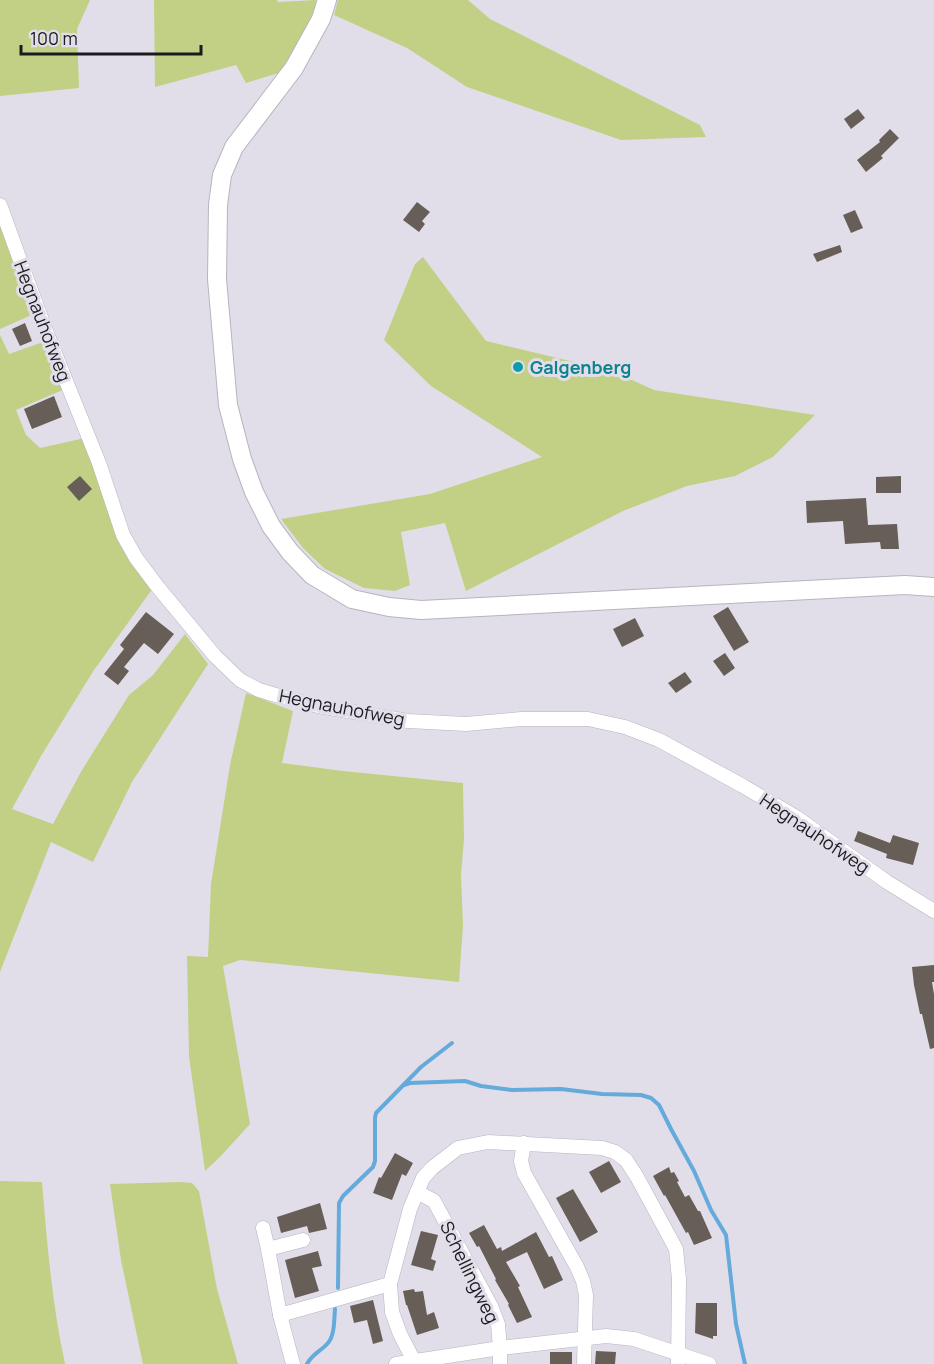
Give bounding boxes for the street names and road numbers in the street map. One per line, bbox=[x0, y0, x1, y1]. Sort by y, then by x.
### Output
street label: Hegnauhofweg bbox=[9, 257, 77, 385]
street label: Hegnauhofweg bbox=[277, 683, 407, 731]
street label: Hegnauhofweg bbox=[756, 787, 874, 879]
street label: Schellingweg bbox=[435, 1217, 505, 1327]

